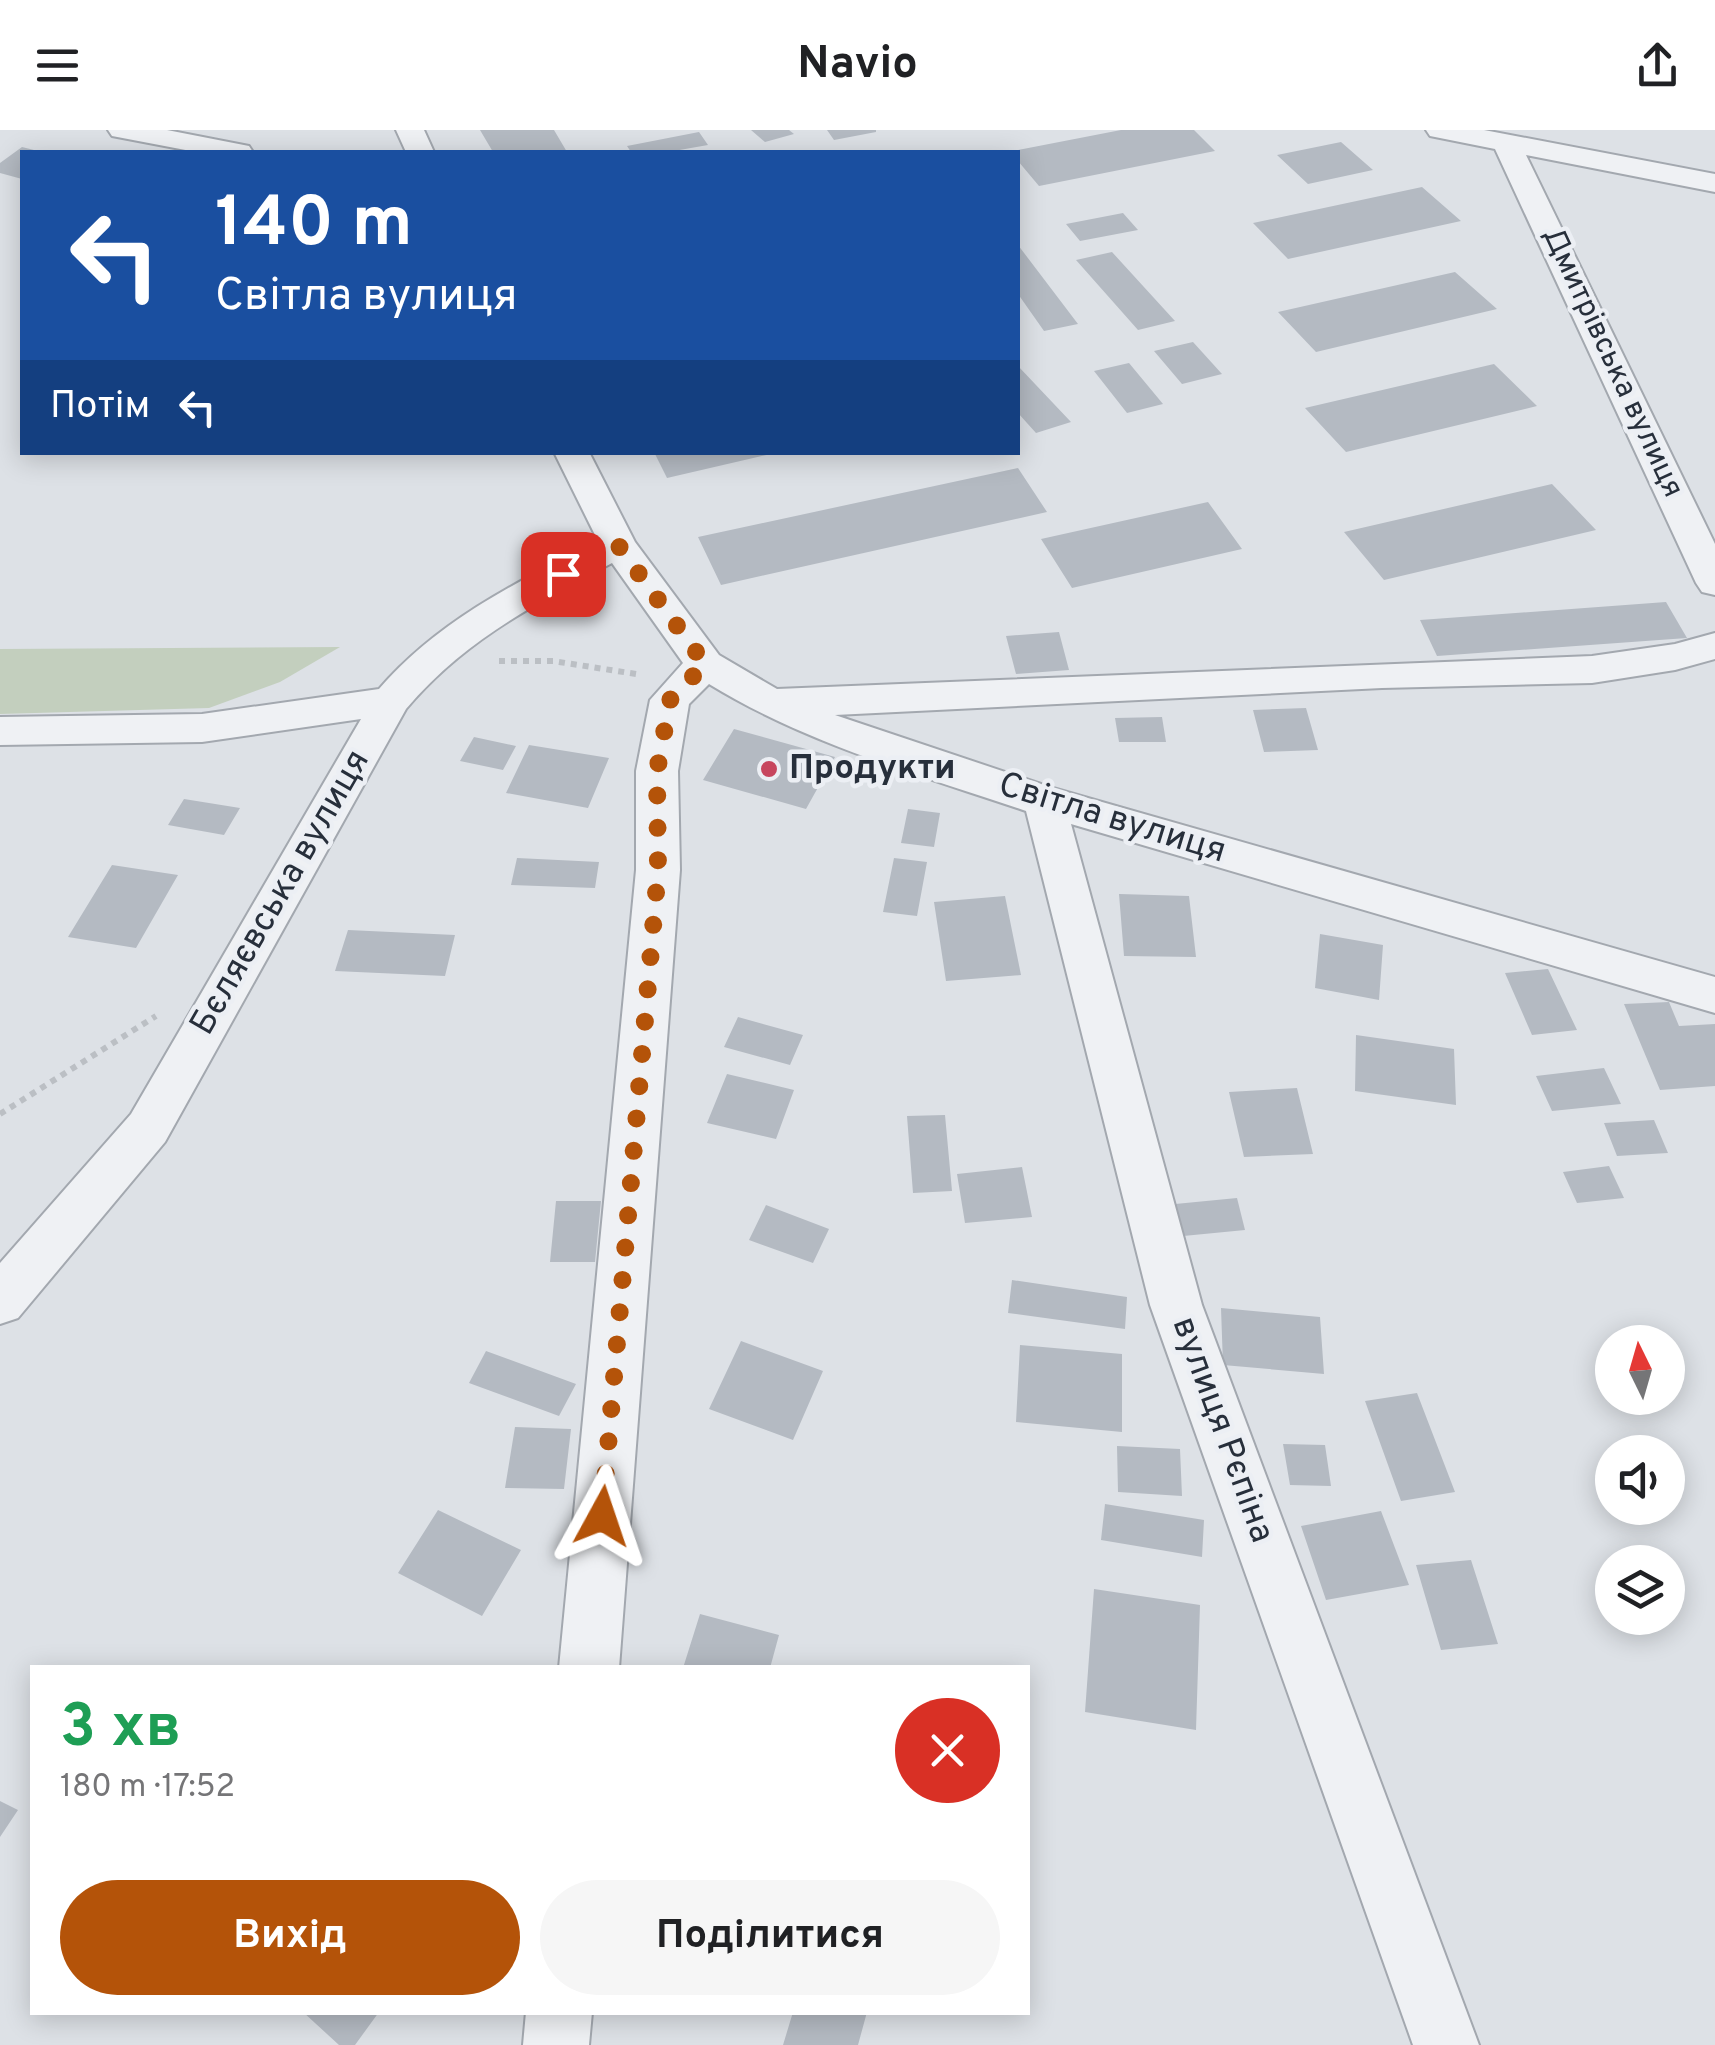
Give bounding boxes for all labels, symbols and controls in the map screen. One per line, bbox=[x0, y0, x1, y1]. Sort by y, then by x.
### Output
text: Navio bbox=[797, 37, 918, 94]
icon: menu bbox=[30, 38, 85, 93]
icon: share bbox=[1630, 38, 1685, 93]
text: 140 m bbox=[215, 182, 413, 271]
icon: left bbox=[50, 190, 180, 320]
street label: Дмитрівська вулиця bbox=[1533, 222, 1691, 504]
text: Світла вулиця bbox=[215, 269, 518, 326]
icon: left bbox=[170, 380, 225, 435]
text: Потім bbox=[50, 383, 150, 432]
pin bbox=[521, 532, 606, 617]
icon: arrive bbox=[536, 547, 591, 602]
street label: Бєляєвська вулиця bbox=[181, 743, 381, 1043]
place label: Продукти bbox=[789, 747, 956, 791]
marker: Продукти bbox=[758, 758, 780, 780]
street label: Світла вулиця bbox=[993, 764, 1231, 874]
street label: вулиця Рєпіна bbox=[1161, 1311, 1283, 1549]
north arrow bbox=[1595, 1325, 1685, 1415]
map controls bbox=[1595, 1325, 1685, 1635]
button: sound bbox=[1595, 1435, 1685, 1525]
position arrow bbox=[550, 1464, 654, 1568]
button: layers bbox=[1595, 1545, 1685, 1635]
text: 3 хв bbox=[60, 1692, 181, 1768]
button: close bbox=[895, 1698, 1000, 1803]
text: 180 m · 17:52 bbox=[60, 1768, 235, 1808]
button: Вихід bbox=[60, 1880, 520, 1995]
button: Поділитися bbox=[540, 1880, 1000, 1995]

